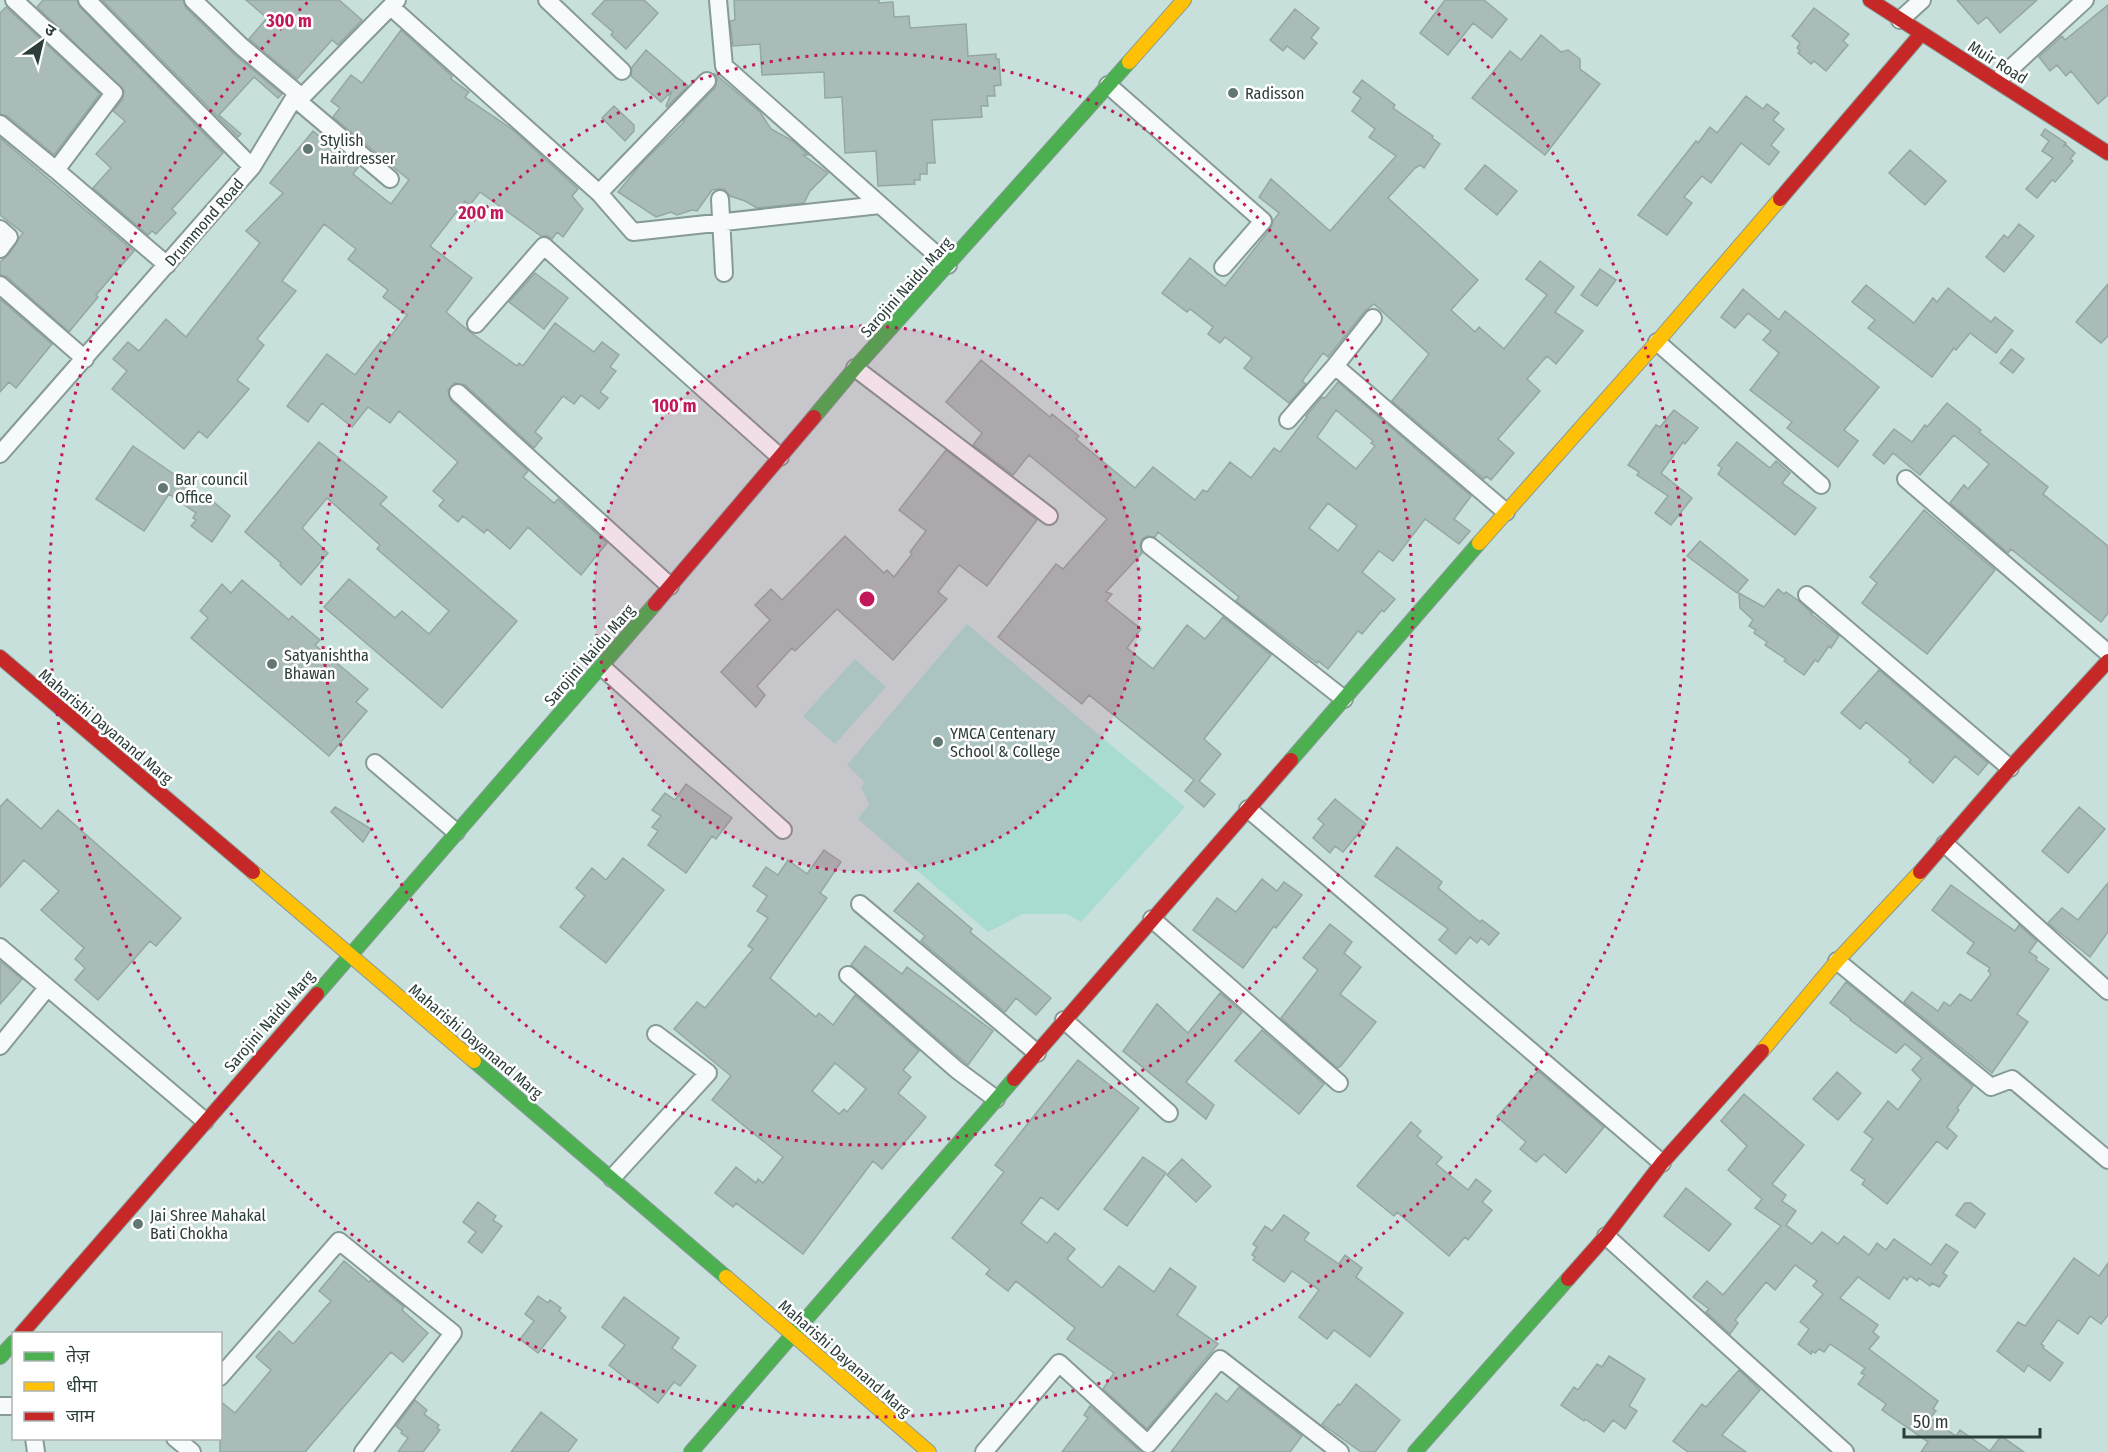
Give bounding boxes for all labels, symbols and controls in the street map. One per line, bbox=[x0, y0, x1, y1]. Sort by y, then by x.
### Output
text: 300 m bbox=[265, 10, 312, 32]
north arrow bbox=[12, 12, 72, 72]
text: उ bbox=[41, 19, 60, 41]
street label: Muir Road bbox=[1965, 37, 2031, 88]
place label: Radisson bbox=[1245, 84, 1304, 103]
marker: Radisson bbox=[1226, 86, 1240, 100]
place label: Stylish Hairdresser bbox=[320, 131, 396, 168]
marker: Stylish Hairdresser bbox=[301, 142, 315, 156]
street label: Drummond Road bbox=[161, 175, 248, 270]
text: 200 m bbox=[457, 202, 504, 224]
street label: Sarojini Naidu Marg bbox=[856, 233, 957, 341]
text: 100 m bbox=[652, 395, 696, 417]
place label: Bar council Office bbox=[175, 470, 248, 507]
marker: Bar council Office bbox=[156, 481, 170, 495]
centre of rings bbox=[857, 589, 877, 609]
street label: Sarojini Naidu Marg bbox=[540, 600, 639, 710]
place label: Satyanishtha Bhawan bbox=[284, 646, 369, 683]
marker: Satyanishtha Bhawan bbox=[265, 657, 279, 671]
street label: Maharishi Dayanand Marg bbox=[35, 665, 177, 788]
place label: YMCA Centenary School & College bbox=[950, 724, 1060, 761]
marker: YMCA Centenary School & College bbox=[931, 735, 945, 749]
street label: Sarojini Naidu Marg bbox=[220, 966, 319, 1076]
street label: Maharishi Dayanand Marg bbox=[405, 980, 547, 1103]
place label: Jai Shree Mahakal Bati Chokha bbox=[150, 1206, 266, 1243]
marker: Jai Shree Mahakal Bati Chokha bbox=[131, 1217, 145, 1231]
street label: Maharishi Dayanand Marg bbox=[775, 1296, 915, 1421]
legend bbox=[12, 1332, 222, 1440]
text: तेज़ bbox=[66, 1345, 90, 1367]
text: धीमा bbox=[66, 1375, 97, 1397]
scale bar bbox=[1904, 1401, 2040, 1439]
text: जाम bbox=[66, 1405, 96, 1427]
text: 50 m bbox=[1913, 1411, 1949, 1433]

